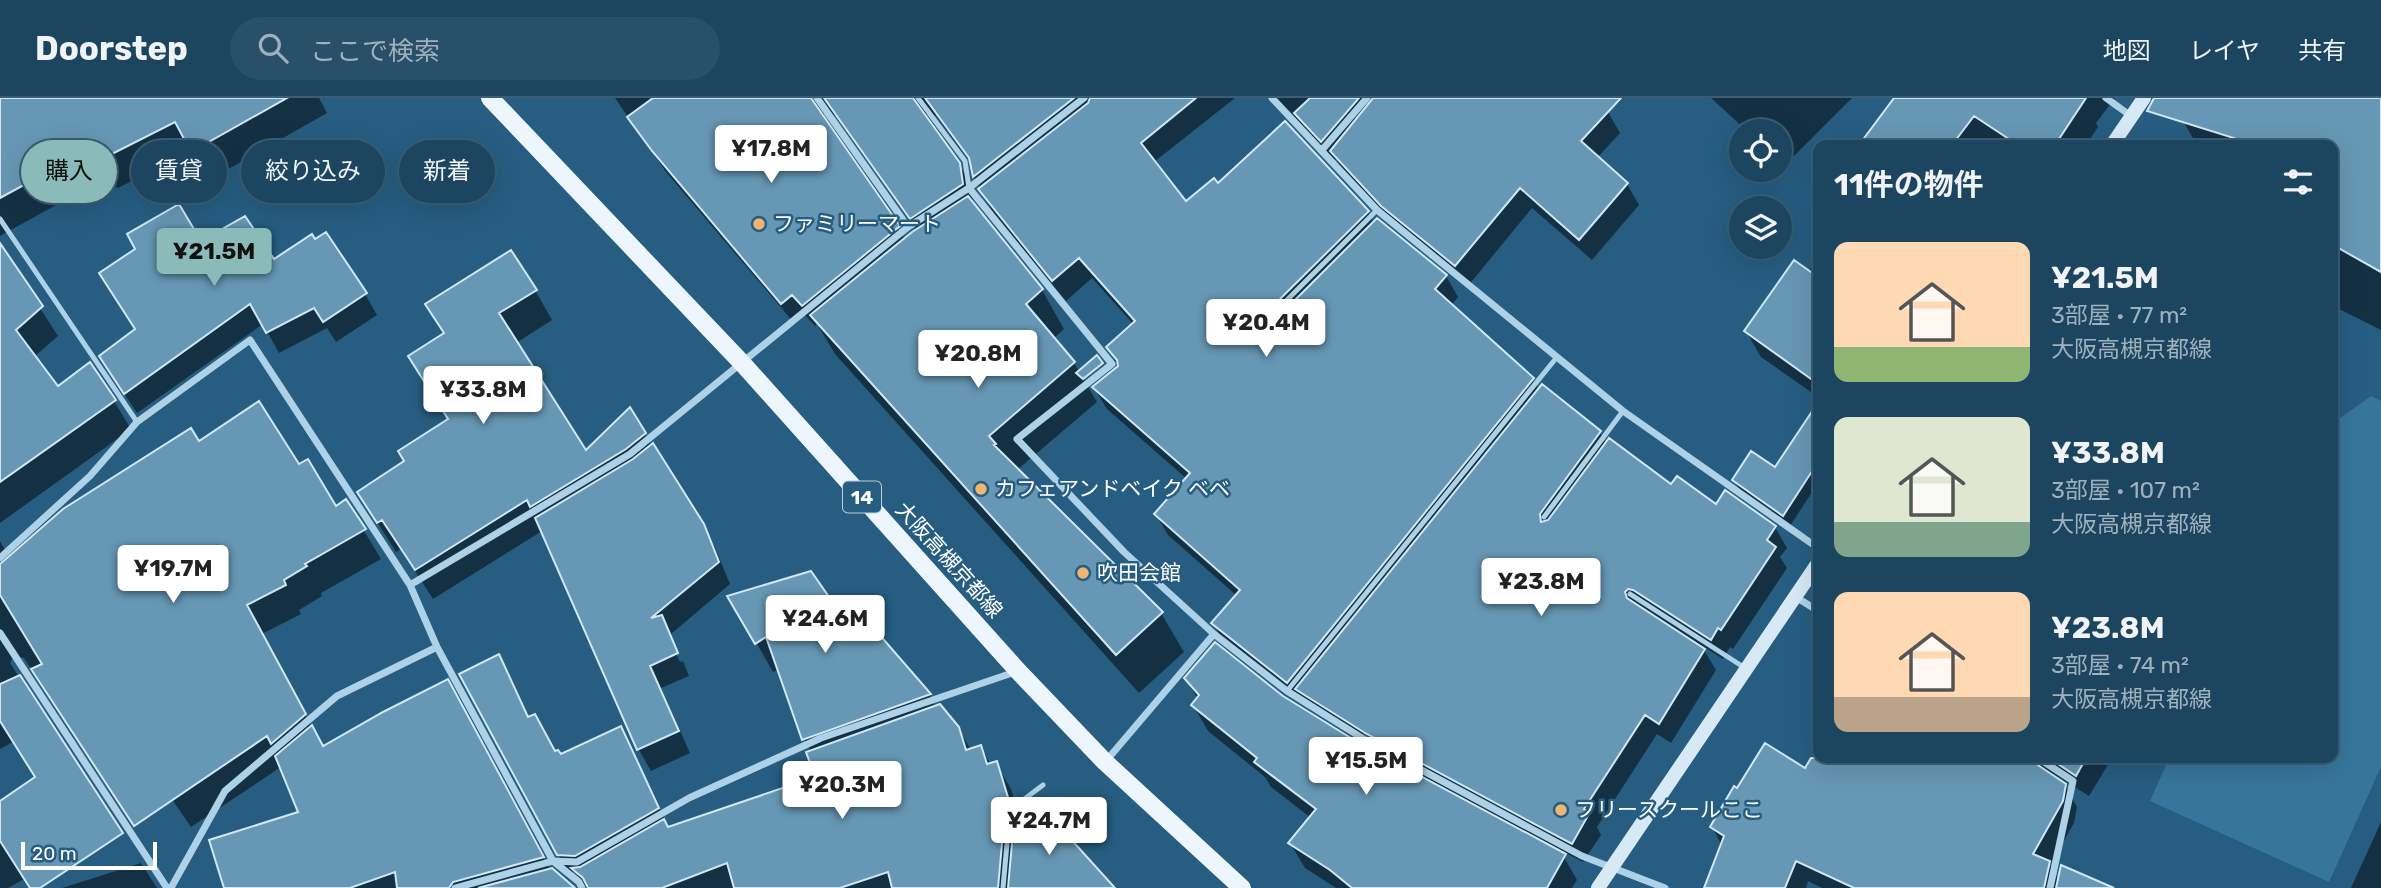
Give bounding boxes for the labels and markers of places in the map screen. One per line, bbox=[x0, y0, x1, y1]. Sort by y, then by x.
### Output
pin: ¥17.8M bbox=[714, 126, 828, 185]
place label: ファミリーマート bbox=[773, 211, 941, 236]
marker: ファミリーマート bbox=[751, 216, 767, 232]
pin: ¥21.5M bbox=[157, 228, 271, 288]
pin: ¥20.4M bbox=[1209, 300, 1323, 359]
pin: ¥20.8M bbox=[921, 330, 1035, 390]
pin: ¥33.8M bbox=[426, 366, 540, 426]
place label: カフェアンドベイク ベベ bbox=[995, 476, 1230, 501]
marker: カフェアンドベイク ベベ bbox=[973, 481, 989, 497]
pin: ¥19.7M bbox=[116, 546, 230, 605]
pin: ¥23.8M bbox=[1484, 559, 1598, 618]
place label: 吹田会館 bbox=[1097, 560, 1181, 585]
marker: 吹田会館 bbox=[1075, 565, 1091, 581]
pin: ¥24.6M bbox=[768, 596, 882, 655]
pin: ¥15.5M bbox=[1309, 738, 1423, 797]
pin: ¥20.3M bbox=[785, 762, 899, 821]
place label: フリースクールここ bbox=[1575, 797, 1763, 822]
pin: ¥24.7M bbox=[992, 798, 1106, 857]
marker: フリースクールここ bbox=[1553, 802, 1569, 818]

